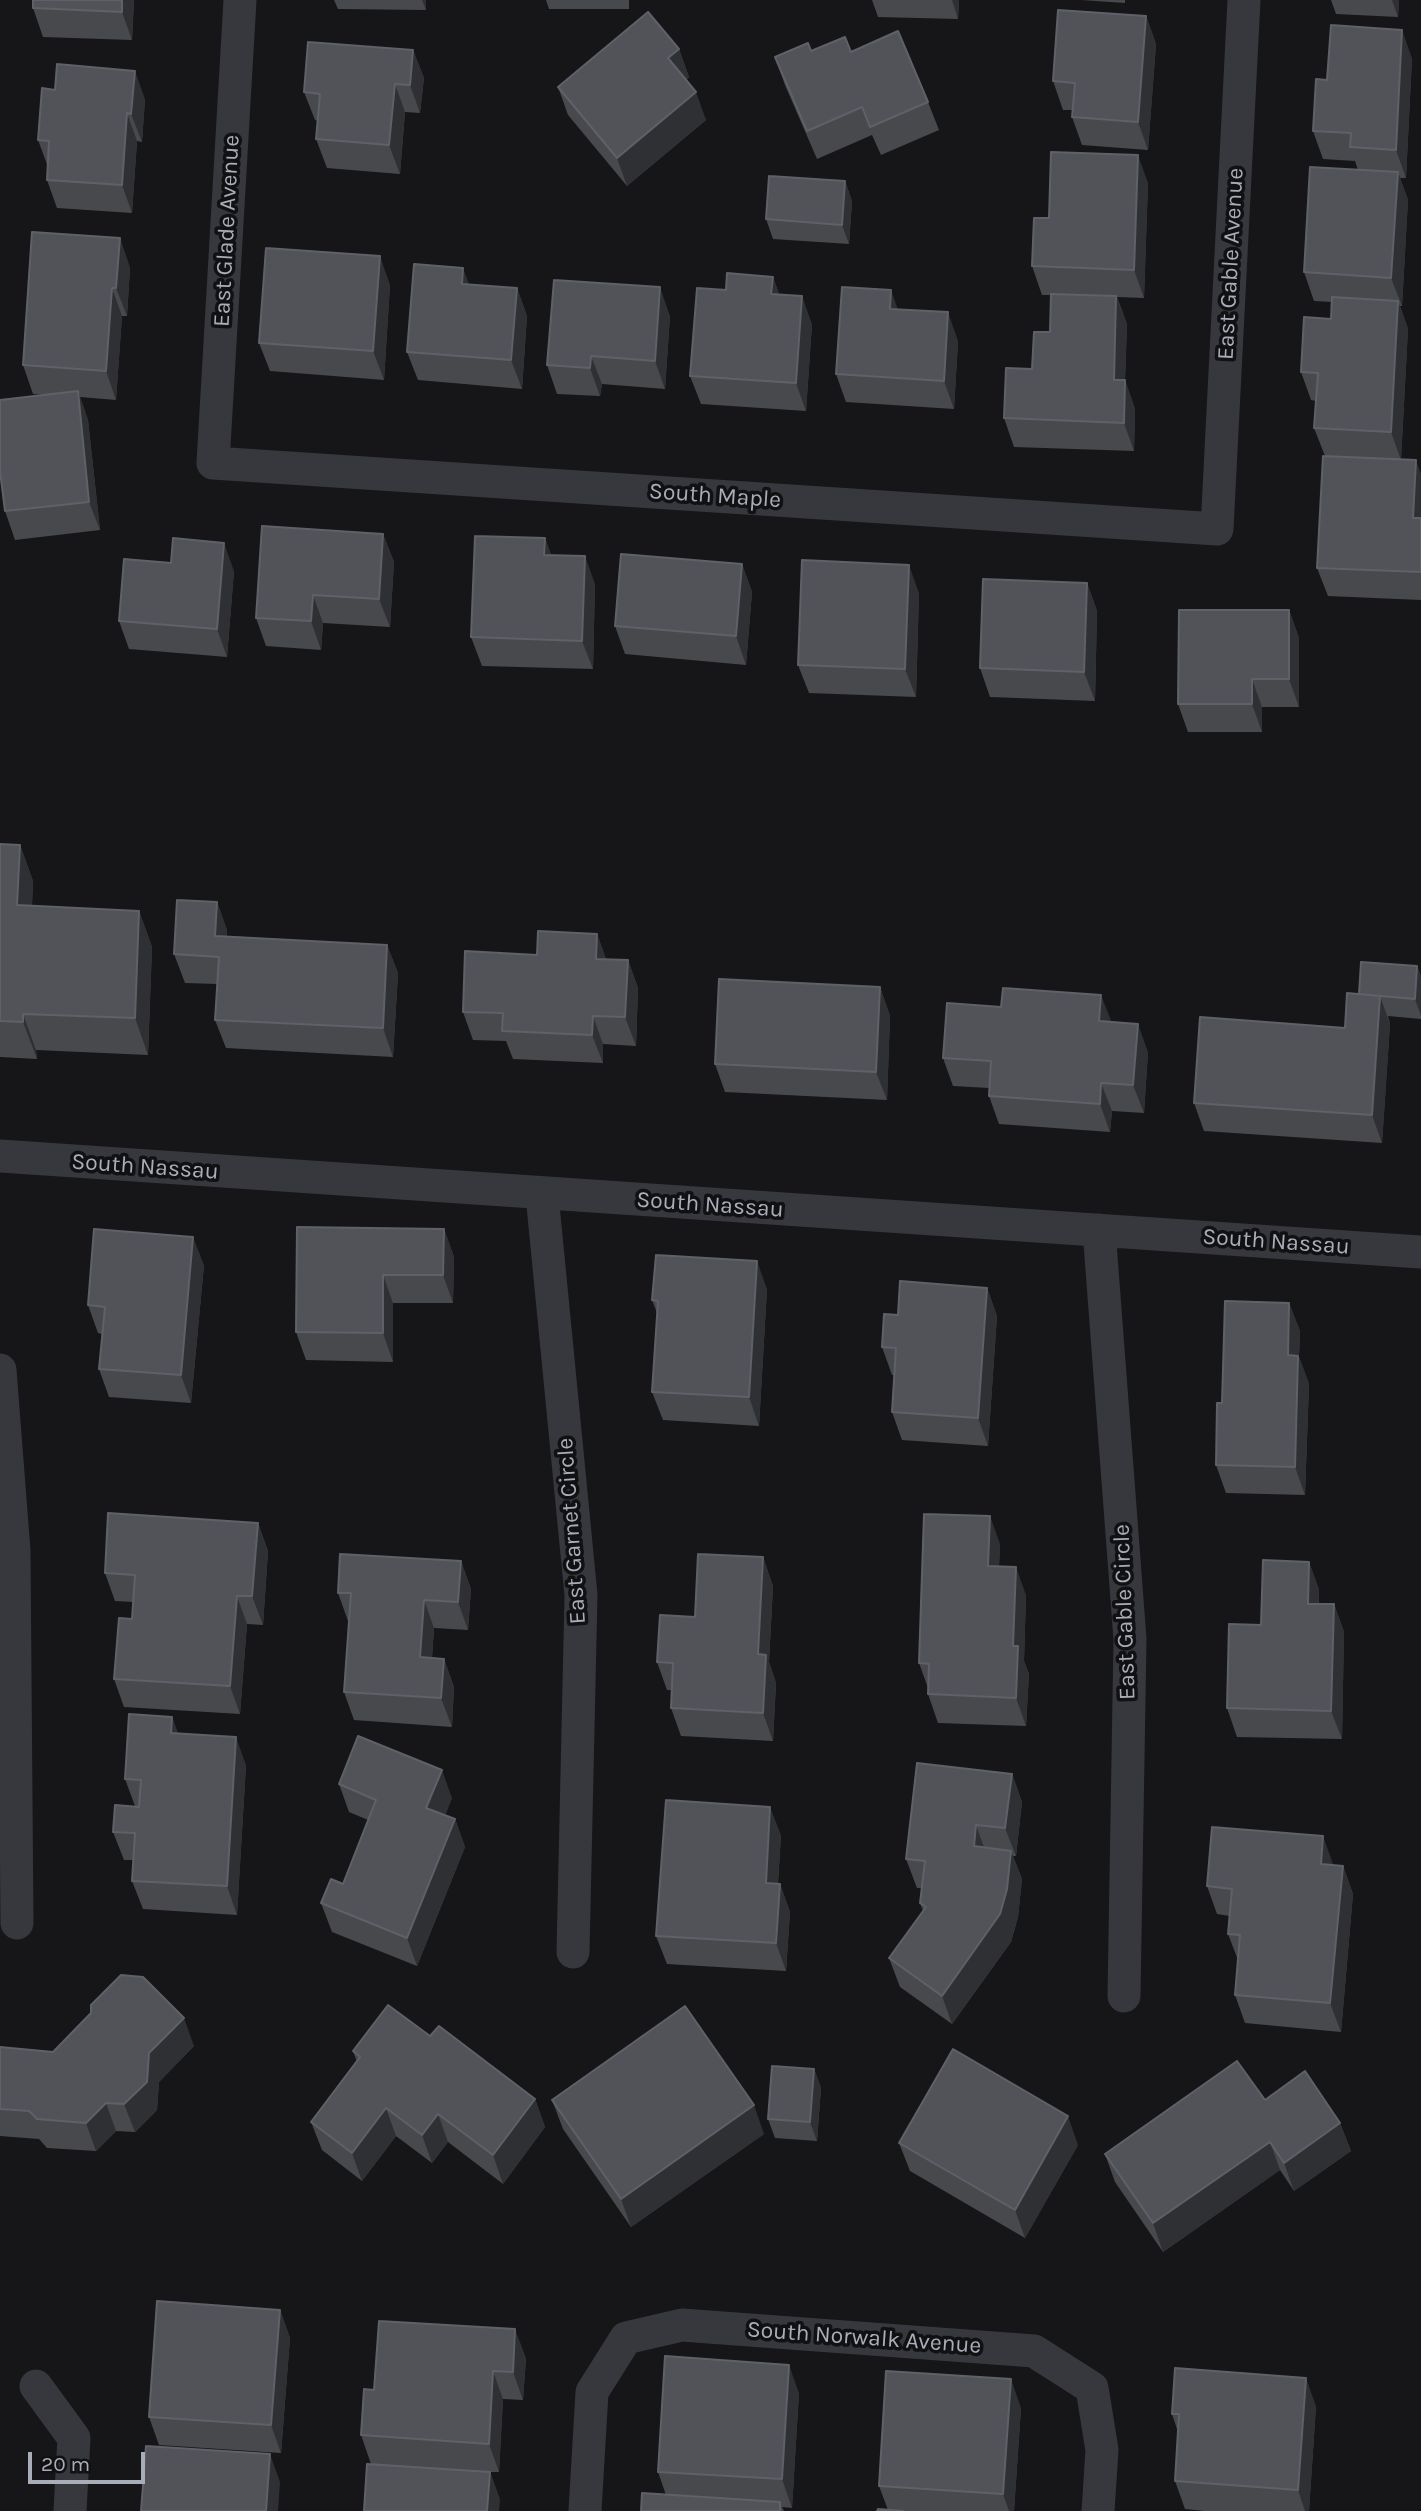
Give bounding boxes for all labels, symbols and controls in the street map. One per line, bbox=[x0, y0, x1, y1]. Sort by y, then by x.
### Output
street label: East Glade Avenue bbox=[208, 134, 246, 328]
street label: East Gable Avenue bbox=[1212, 167, 1250, 361]
street label: South Maple bbox=[648, 478, 782, 514]
street label: South Nassau bbox=[70, 1148, 220, 1186]
street label: South Nassau bbox=[635, 1186, 785, 1224]
street label: South Nassau bbox=[1201, 1223, 1351, 1261]
street label: East Garnet Circle bbox=[552, 1437, 592, 1625]
street label: East Gable Circle bbox=[1108, 1524, 1142, 1700]
street label: South Norwalk Avenue bbox=[746, 2316, 982, 2360]
scale bar bbox=[32, 2438, 149, 2482]
text: 20 m bbox=[41, 2452, 90, 2476]

